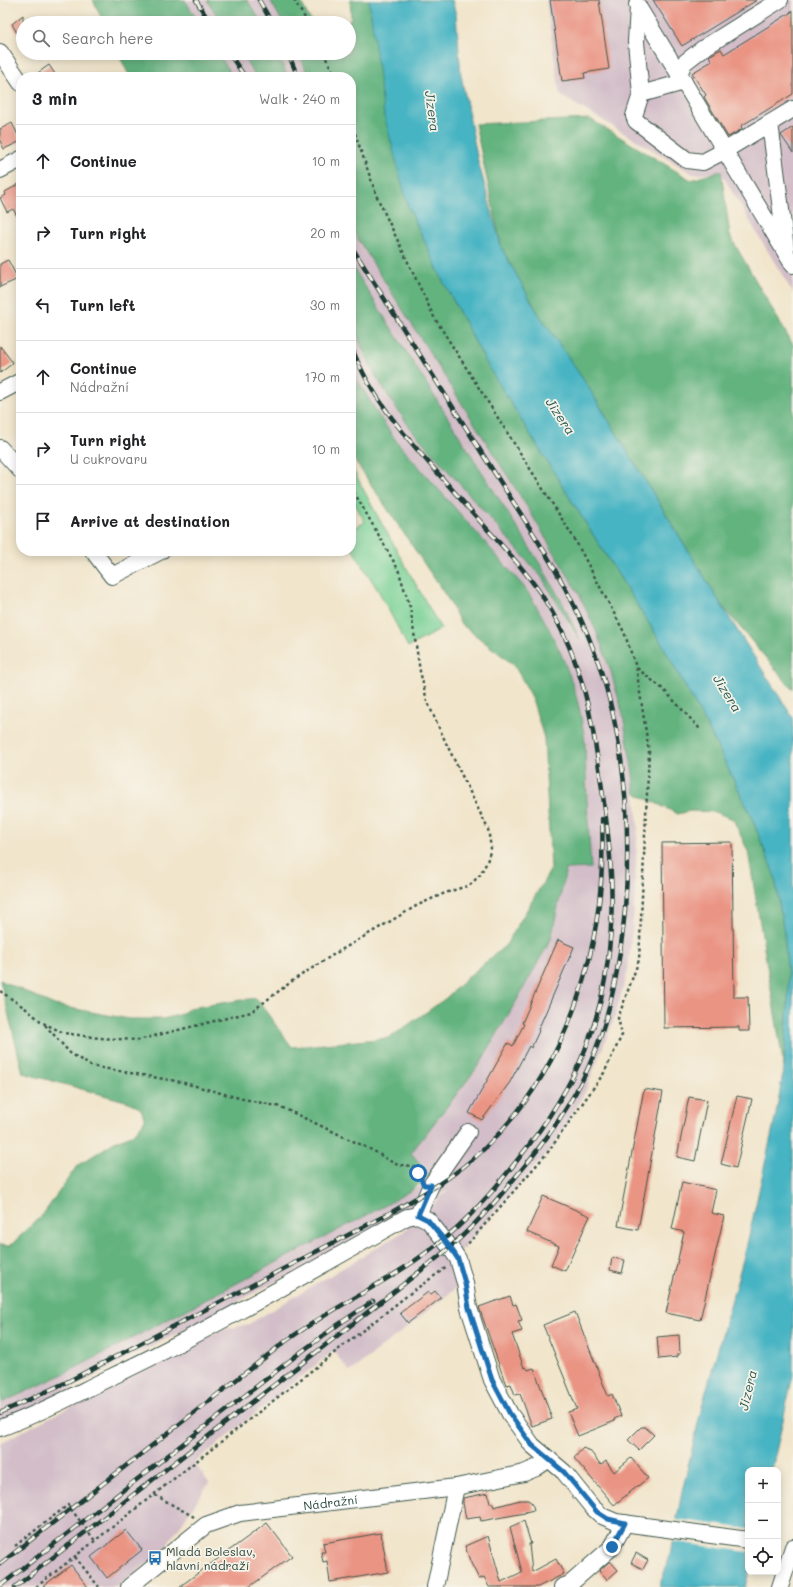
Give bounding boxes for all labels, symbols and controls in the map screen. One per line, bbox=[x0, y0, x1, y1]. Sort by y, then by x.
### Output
search box bbox=[16, 16, 356, 60]
icon: search bbox=[30, 27, 52, 49]
text: Search here bbox=[62, 28, 153, 48]
text: 3 min bbox=[32, 87, 77, 109]
text: Walk · 240 m bbox=[259, 90, 340, 107]
water label: Jizera bbox=[422, 90, 444, 132]
icon: ahead bbox=[32, 150, 54, 172]
text: Continue bbox=[70, 151, 137, 171]
text: 10 m bbox=[312, 152, 340, 169]
icon: right bbox=[32, 222, 54, 244]
text: Turn right bbox=[70, 223, 147, 243]
text: 20 m bbox=[310, 224, 340, 241]
icon: left bbox=[32, 294, 54, 316]
text: Turn left bbox=[70, 295, 135, 315]
text: 30 m bbox=[310, 296, 340, 313]
text: Continue bbox=[70, 358, 137, 378]
icon: ahead bbox=[32, 366, 54, 388]
text: 170 m bbox=[304, 368, 340, 385]
text: Nádražní bbox=[70, 378, 129, 395]
water label: Jizera bbox=[542, 394, 580, 438]
text: Turn right bbox=[70, 430, 147, 450]
icon: right bbox=[32, 438, 54, 460]
text: 10 m bbox=[312, 440, 340, 457]
text: U cukrovaru bbox=[70, 450, 147, 467]
icon: arrive bbox=[32, 510, 54, 532]
text: Arrive at destination bbox=[70, 511, 230, 531]
water label: Jizera bbox=[710, 671, 746, 715]
route start bbox=[409, 1164, 427, 1182]
water label: Jizera bbox=[734, 1368, 760, 1412]
map controls bbox=[745, 1467, 781, 1575]
button: + bbox=[745, 1467, 781, 1503]
street label: Nádražní bbox=[302, 1491, 359, 1513]
button: − bbox=[745, 1503, 781, 1539]
route end bbox=[603, 1538, 621, 1556]
button: locate bbox=[745, 1539, 781, 1575]
place label: Mladá Boleslav, hlavní nádraží bbox=[166, 1543, 256, 1573]
bus stop icon: Mladá Boleslav, hlavní nádraží bbox=[147, 1550, 163, 1566]

